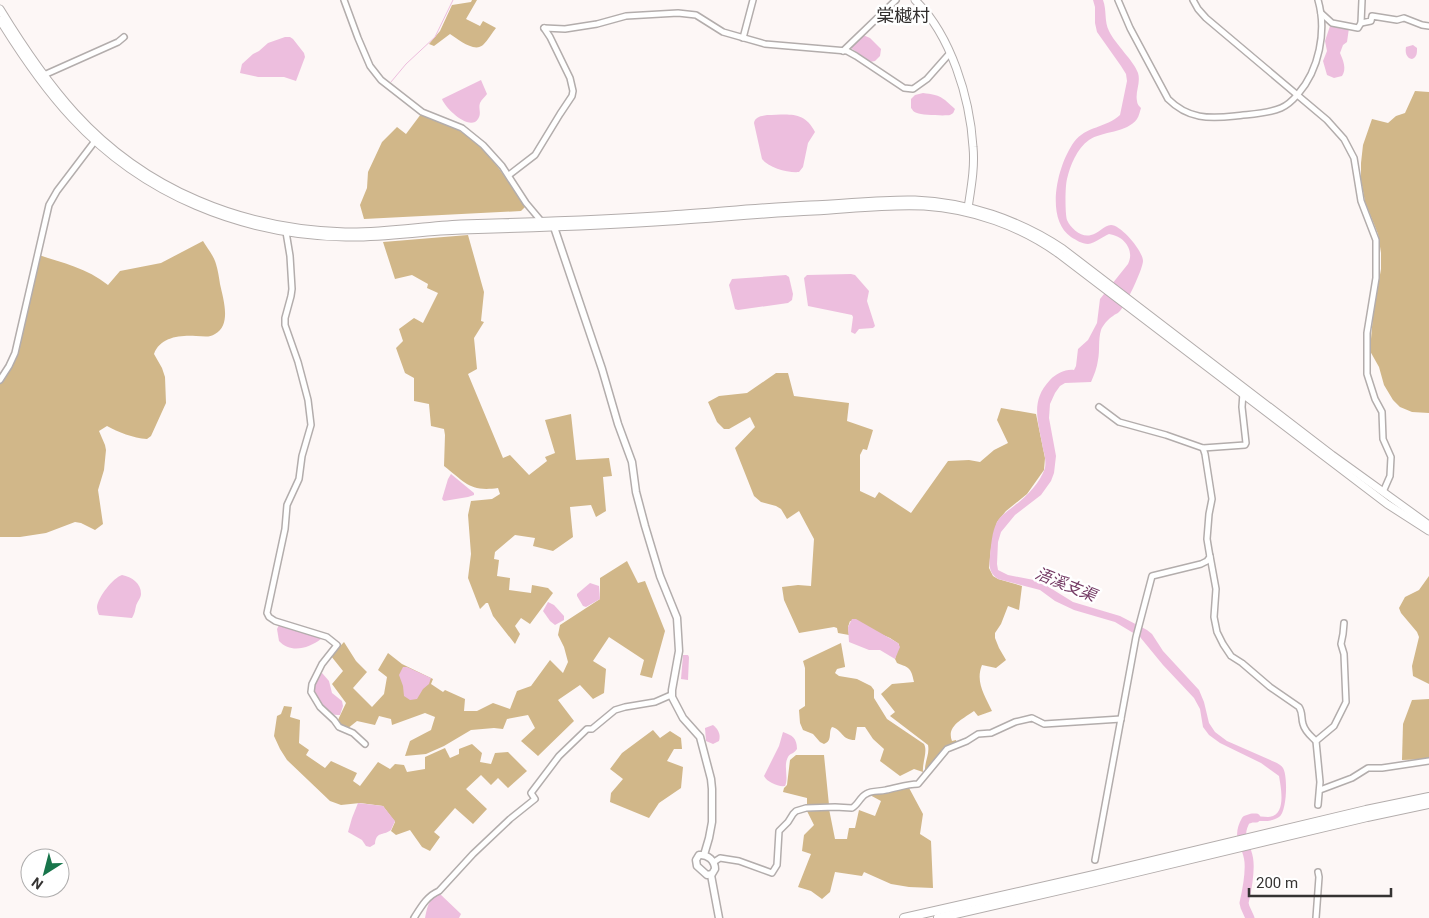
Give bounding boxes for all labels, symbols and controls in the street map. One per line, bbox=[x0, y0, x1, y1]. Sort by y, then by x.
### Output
district label: 棠樾村 bbox=[876, 5, 930, 26]
water label: 浯溪支渠 bbox=[1033, 564, 1101, 606]
north arrow bbox=[20, 848, 70, 898]
scale bar bbox=[1249, 866, 1392, 898]
text: N bbox=[29, 874, 46, 893]
text: 200 m bbox=[1256, 874, 1298, 892]

